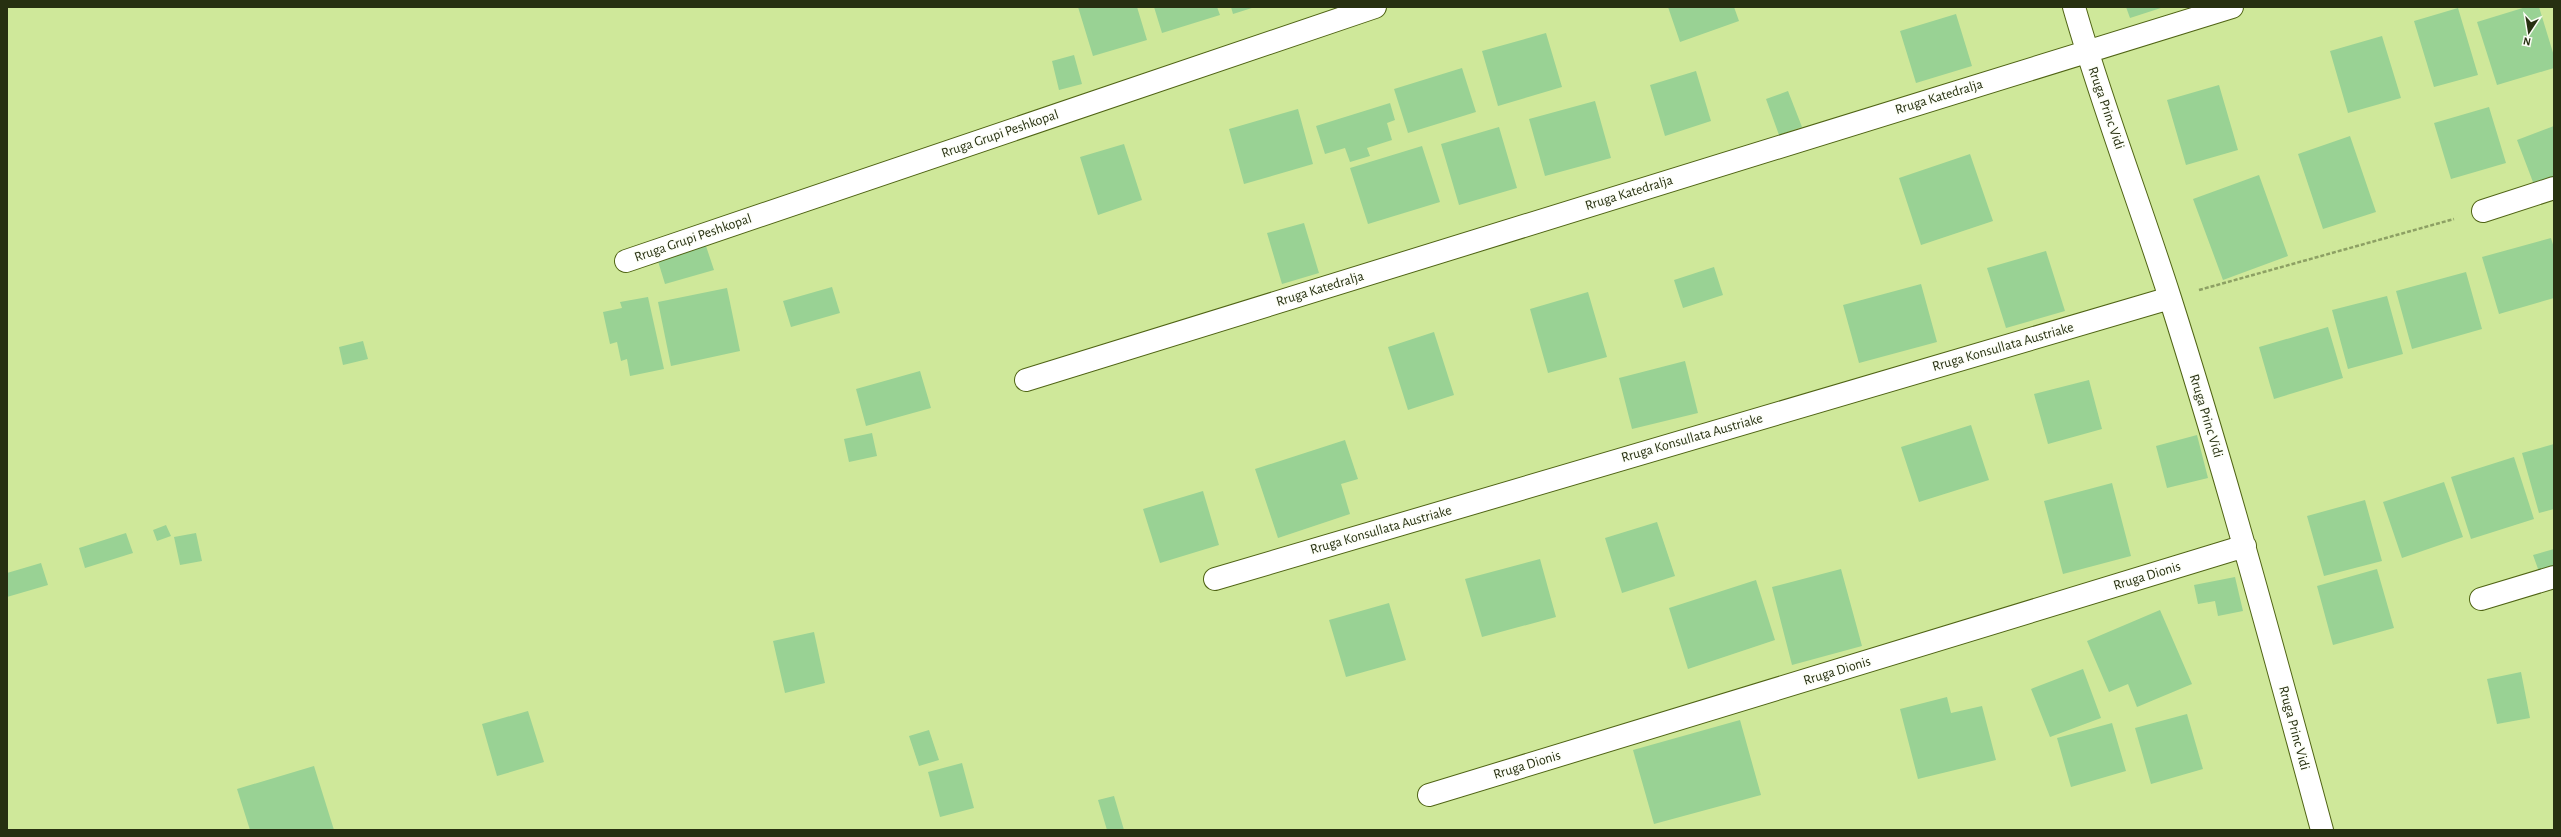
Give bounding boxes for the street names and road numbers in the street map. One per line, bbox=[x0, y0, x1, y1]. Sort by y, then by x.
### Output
street label: Rruga Princ Vidi bbox=[2085, 65, 2127, 151]
street label: Rruga Katedralja bbox=[1893, 77, 1985, 117]
street label: Rruga Grupi Peshkopal bbox=[940, 107, 1060, 161]
street label: Rruga Katedralja bbox=[1583, 173, 1675, 213]
street label: Rruga Grupi Peshkopal bbox=[633, 211, 753, 265]
street label: Rruga Katedralja bbox=[1274, 269, 1366, 309]
street label: Rruga Konsullata Austriake bbox=[1931, 320, 2075, 374]
street label: Rruga Princ Vidi bbox=[2187, 373, 2225, 459]
street label: Rruga Konsullata Austriake bbox=[1620, 411, 1764, 465]
street label: Rruga Konsullata Austriake bbox=[1309, 503, 1453, 557]
street label: Rruga Dionis bbox=[2112, 559, 2182, 593]
street label: Rruga Dionis bbox=[1802, 654, 1872, 688]
street label: Rruga Princ Vidi bbox=[2276, 684, 2312, 772]
street label: Rruga Dionis bbox=[1492, 748, 1562, 782]

